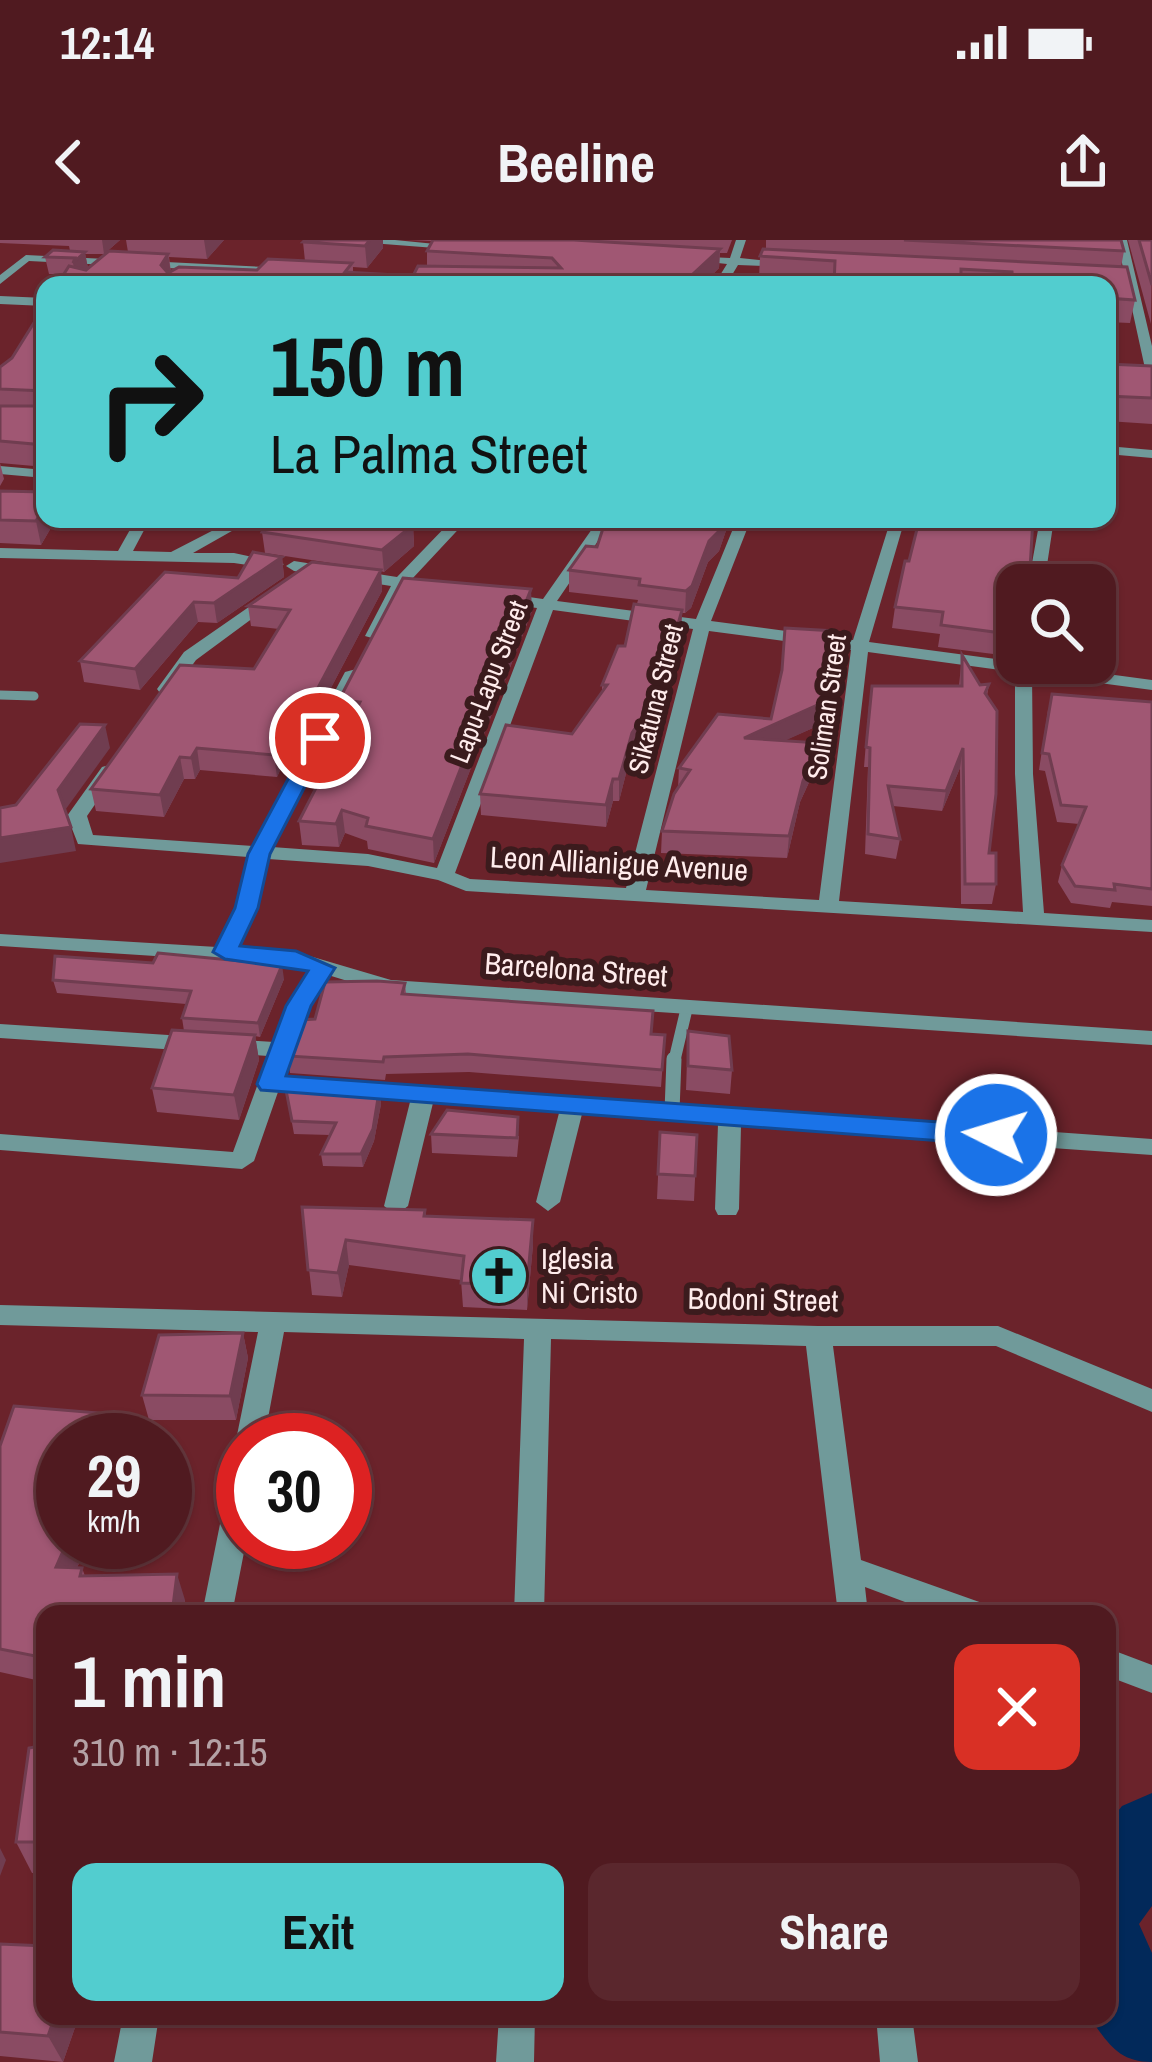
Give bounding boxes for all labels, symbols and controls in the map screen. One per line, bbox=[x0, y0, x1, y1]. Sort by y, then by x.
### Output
text: 12:14 bbox=[60, 12, 154, 73]
text: Beeline bbox=[497, 126, 655, 199]
icon: back bbox=[36, 129, 102, 195]
icon: share bbox=[1050, 129, 1116, 195]
text: 150 m bbox=[270, 309, 465, 422]
icon: right bbox=[72, 324, 228, 480]
text: La Palma Street bbox=[270, 417, 588, 490]
map controls bbox=[996, 564, 1116, 684]
button: search bbox=[996, 564, 1116, 684]
street label: Lapu-Lapu Street bbox=[441, 595, 536, 768]
street label: Sikatuna Street bbox=[619, 620, 691, 777]
street label: Soliman Street bbox=[798, 632, 854, 782]
pin bbox=[269, 687, 371, 789]
icon: arrive bbox=[287, 705, 353, 771]
street label: Leon Allianigue Avenue bbox=[489, 836, 749, 890]
street label: Barcelona Street bbox=[483, 943, 669, 995]
position arrow bbox=[933, 1072, 1059, 1198]
place label: Iglesia Ni Cristo bbox=[541, 1238, 638, 1312]
church icon: Iglesia Ni Cristo bbox=[468, 1245, 530, 1307]
street label: Bodoni Street bbox=[687, 1278, 839, 1320]
speed limit sign: 30 bbox=[216, 1413, 372, 1569]
text: 29 bbox=[87, 1435, 141, 1516]
text: km/h bbox=[87, 1501, 141, 1541]
text: 1 min bbox=[72, 1632, 226, 1729]
button: close bbox=[954, 1644, 1080, 1770]
text: 310 m · 12:15 bbox=[72, 1726, 268, 1778]
button: Exit bbox=[72, 1863, 564, 2001]
button: Share bbox=[588, 1863, 1080, 2001]

